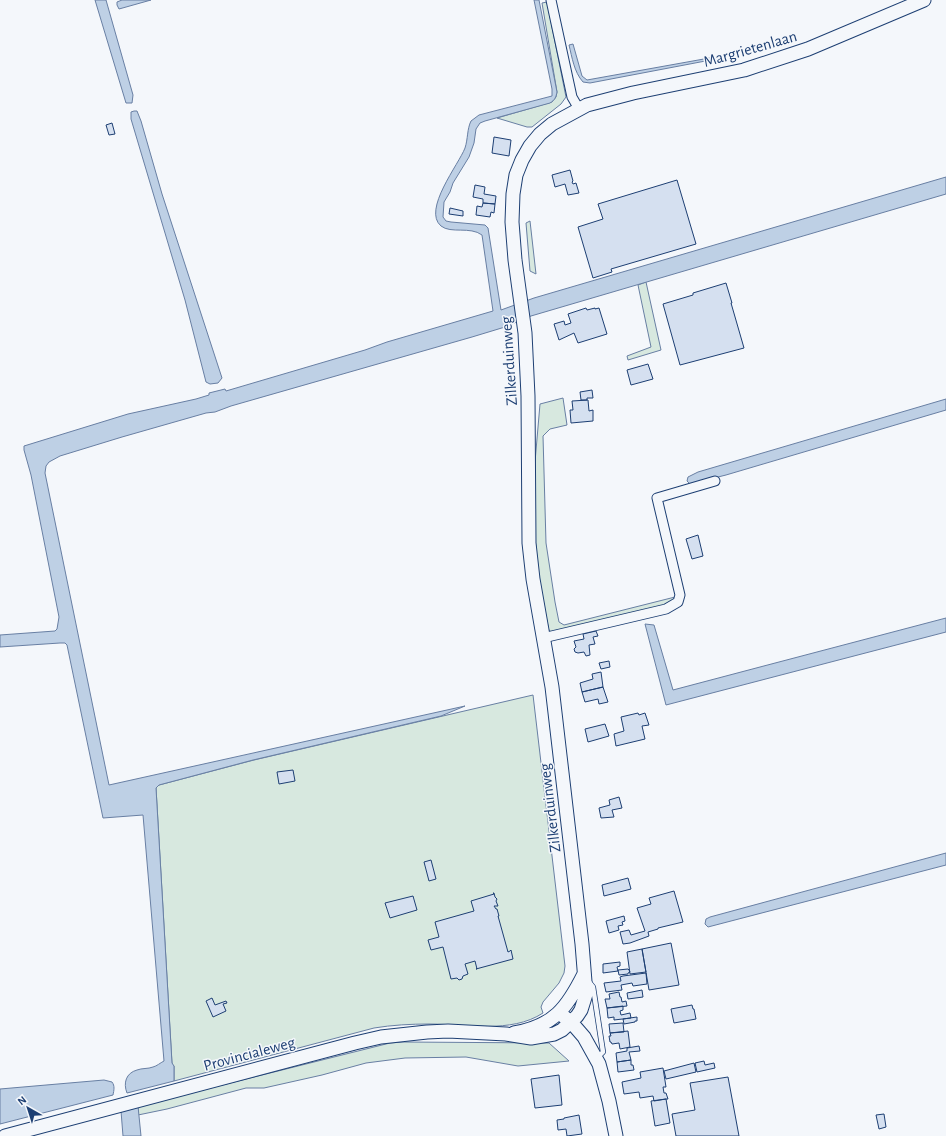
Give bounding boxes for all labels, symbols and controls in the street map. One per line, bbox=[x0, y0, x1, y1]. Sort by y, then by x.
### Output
street label: Margrietenlaan bbox=[702, 28, 799, 70]
street label: Zilkerduinweg bbox=[498, 315, 520, 406]
street label: Zilkerduinweg bbox=[537, 762, 563, 853]
street label: Provincialeweg bbox=[202, 1034, 297, 1074]
north arrow bbox=[8, 1088, 48, 1128]
text: N bbox=[16, 1094, 28, 1107]

